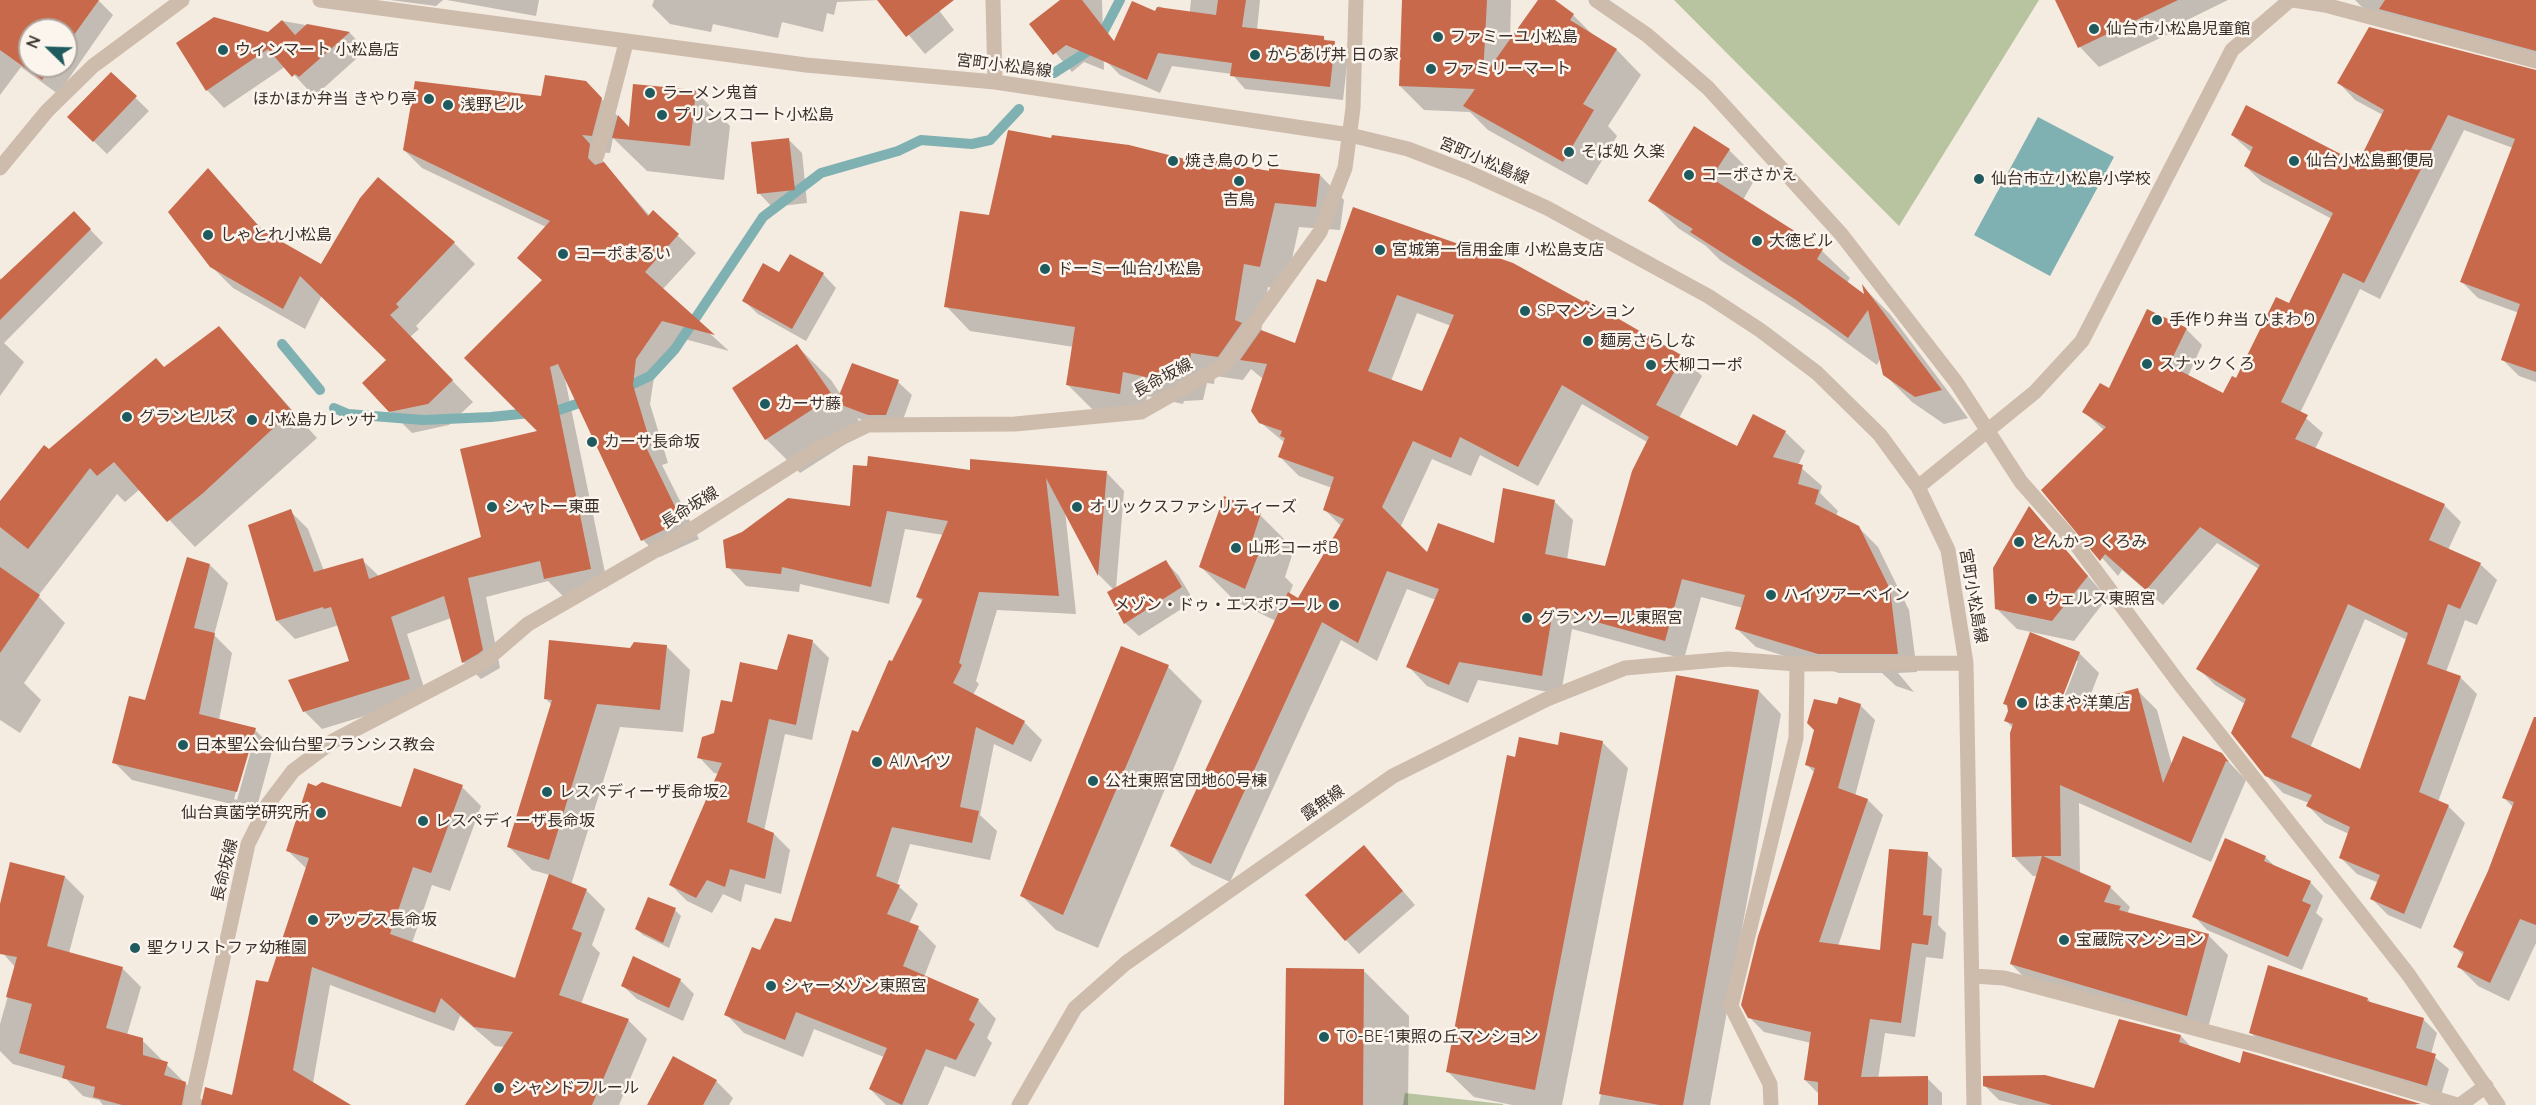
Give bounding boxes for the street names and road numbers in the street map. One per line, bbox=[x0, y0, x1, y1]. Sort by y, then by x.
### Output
street label: 宮町小松島線 bbox=[955, 51, 1053, 81]
street label: 宮町小松島線 bbox=[1436, 133, 1532, 189]
street label: 長命坂線 bbox=[1130, 355, 1196, 401]
street label: 長命坂線 bbox=[658, 483, 722, 533]
street label: 宮町小松島線 bbox=[1955, 547, 1991, 645]
street label: 露無線 bbox=[1298, 781, 1348, 825]
street label: 長命坂線 bbox=[208, 837, 242, 903]

